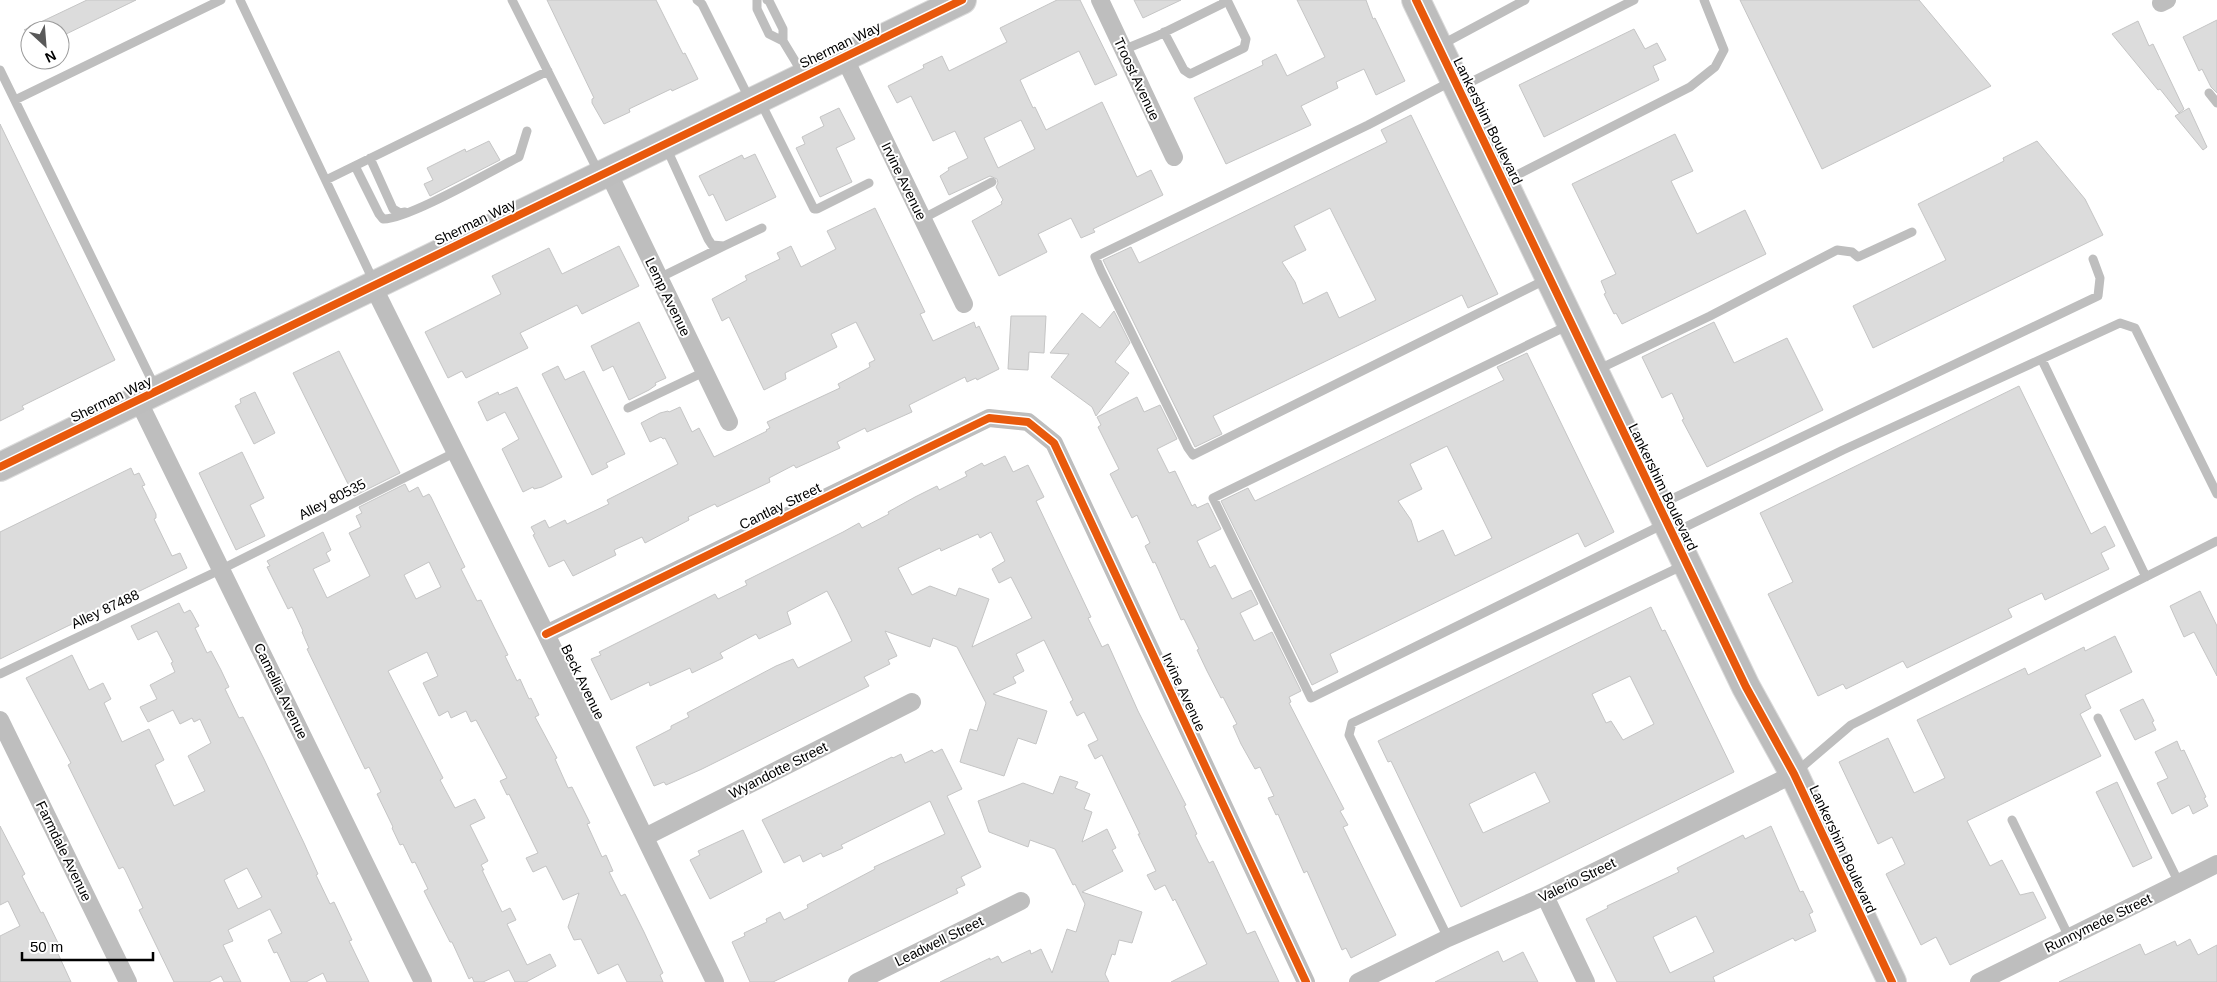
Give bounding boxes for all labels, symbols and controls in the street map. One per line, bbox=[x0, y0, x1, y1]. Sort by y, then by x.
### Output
street label: Sherman Way bbox=[797, 18, 883, 72]
north arrow bbox=[20, 20, 70, 70]
street label: Troost Avenue bbox=[1111, 35, 1163, 123]
text: N bbox=[43, 47, 59, 66]
street label: Lankershim Boulevard bbox=[1450, 55, 1526, 187]
street label: Irvine Avenue bbox=[878, 139, 930, 223]
street label: Sherman Way bbox=[432, 195, 518, 249]
street label: Lemp Avenue bbox=[642, 255, 694, 339]
street label: Sherman Way bbox=[68, 372, 154, 426]
street label: Lankershim Boulevard bbox=[1625, 421, 1701, 553]
street label: Alley 80535 bbox=[296, 475, 368, 523]
street label: Cantlay Street bbox=[737, 479, 823, 533]
street label: Alley 87488 bbox=[68, 586, 142, 632]
street label: Camellia Avenue bbox=[251, 640, 311, 742]
street label: Beck Avenue bbox=[558, 642, 608, 722]
street label: Irvine Avenue bbox=[1159, 650, 1209, 734]
street label: Wyandotte Street bbox=[726, 738, 830, 802]
street label: Lankershim Boulevard bbox=[1806, 782, 1880, 916]
street label: Farmdale Avenue bbox=[33, 798, 95, 904]
street label: Valerio Street bbox=[1536, 854, 1618, 906]
street label: Runnymede Street bbox=[2042, 890, 2154, 956]
street label: Leadwell Street bbox=[892, 913, 986, 969]
scale bar bbox=[22, 930, 154, 962]
text: 50 m bbox=[30, 938, 63, 955]

